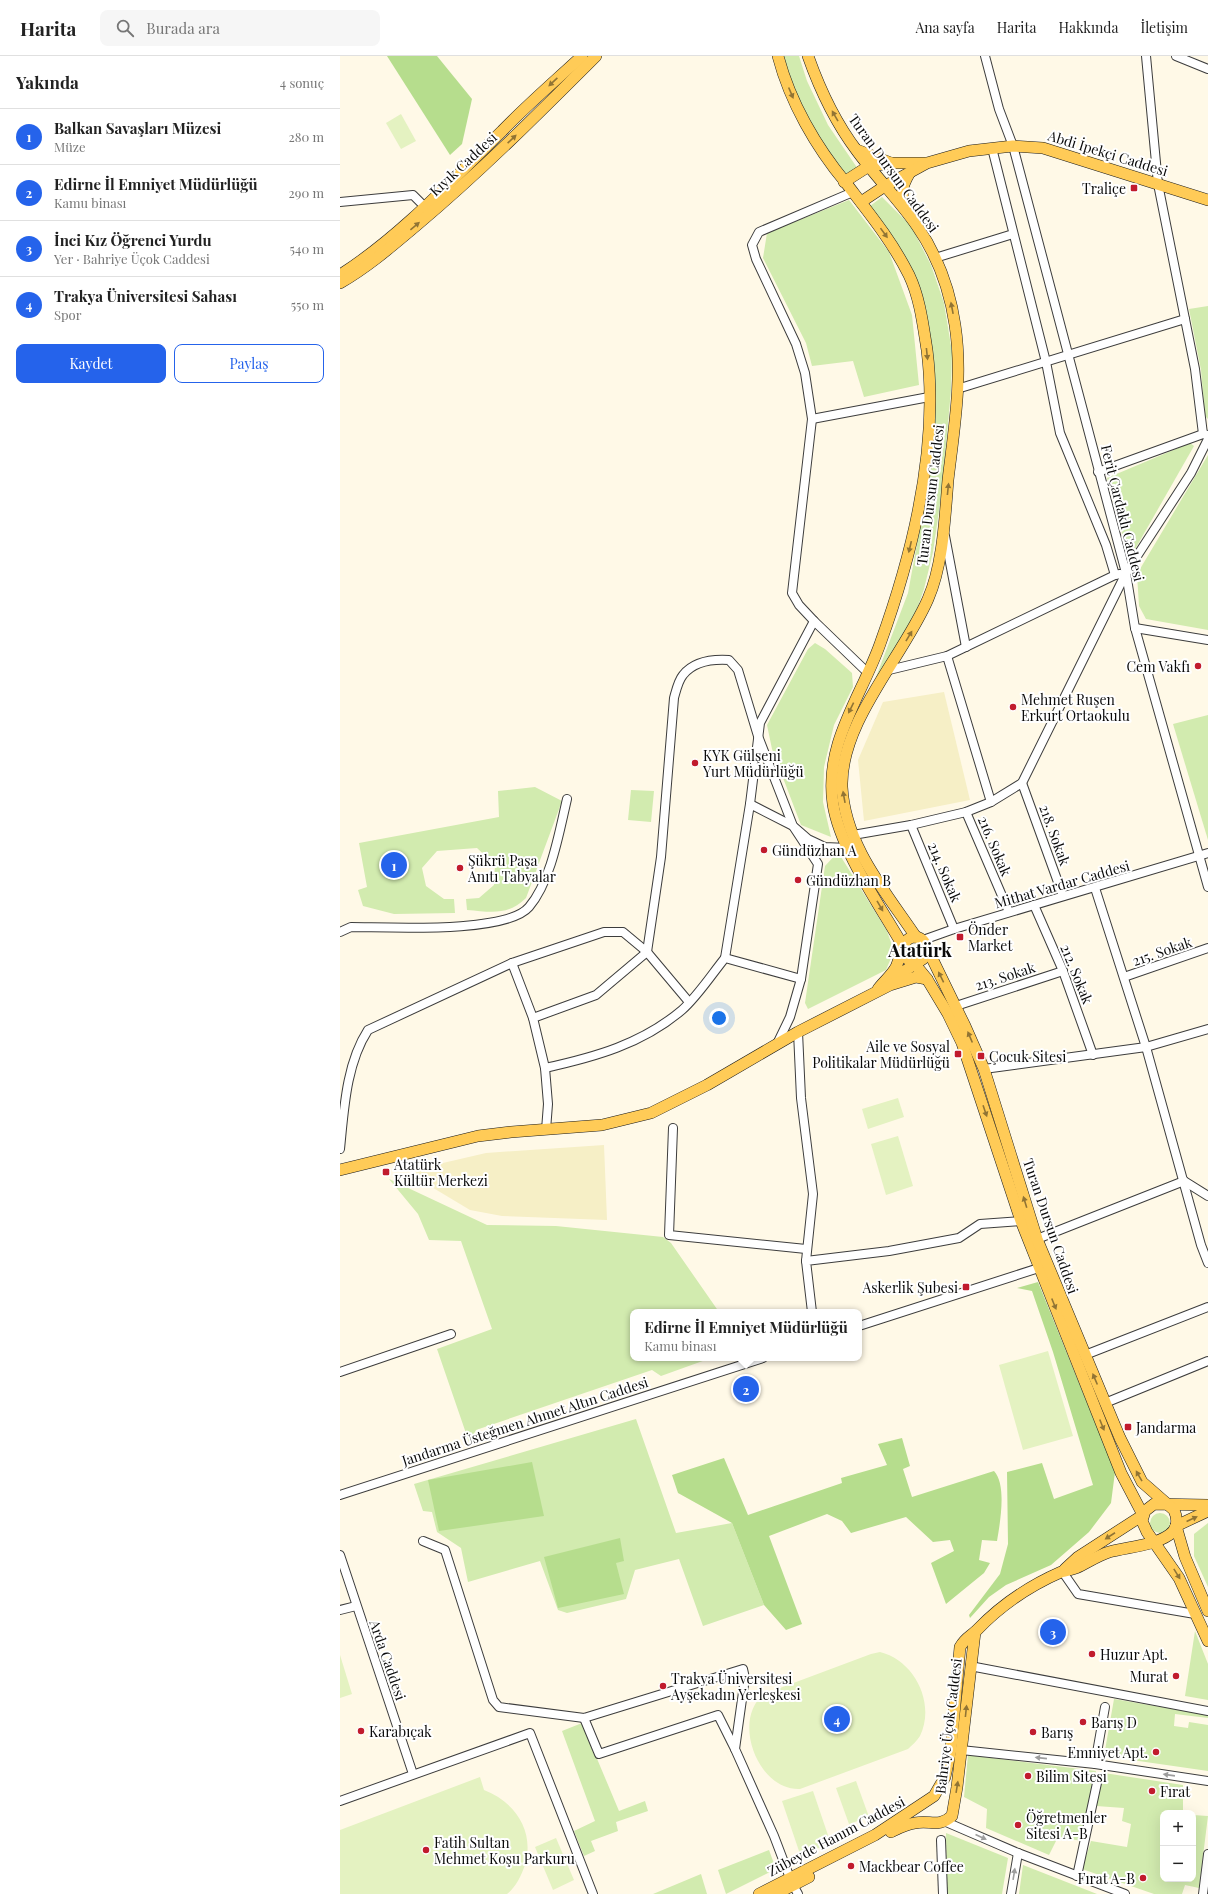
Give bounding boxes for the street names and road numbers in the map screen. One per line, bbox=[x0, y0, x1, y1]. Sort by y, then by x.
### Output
street label: Turan Dursun Caddesi bbox=[845, 110, 943, 236]
street label: Abdi İpekçi Caddesi bbox=[1045, 125, 1170, 180]
street label: Kıyık Caddesi bbox=[425, 128, 501, 200]
street label: Turan Dursun Caddesi bbox=[912, 423, 948, 567]
street label: Ferit Çardaklı Caddesi bbox=[1097, 443, 1149, 583]
street label: 218. Sokak bbox=[1035, 802, 1075, 868]
street label: 216. Sokak bbox=[974, 813, 1016, 879]
street label: 214. Sokak bbox=[924, 839, 966, 905]
street label: Mithat Vardar Caddesi bbox=[992, 856, 1132, 912]
street label: 215. Sokak bbox=[1130, 932, 1195, 970]
street label: 212. Sokak bbox=[1056, 941, 1098, 1007]
street label: 213. Sokak bbox=[972, 957, 1038, 995]
street label: Turan Dursun Caddesi bbox=[1019, 1156, 1083, 1296]
street label: Jandarma Üsteğmen Ahmet Altın Caddesi bbox=[399, 1372, 651, 1470]
street label: Arda Caddesi bbox=[365, 1616, 411, 1703]
street label: Bahriye Üçok Caddesi bbox=[930, 1657, 966, 1795]
street label: Zübeyde Hanım Caddesi bbox=[764, 1792, 908, 1880]

